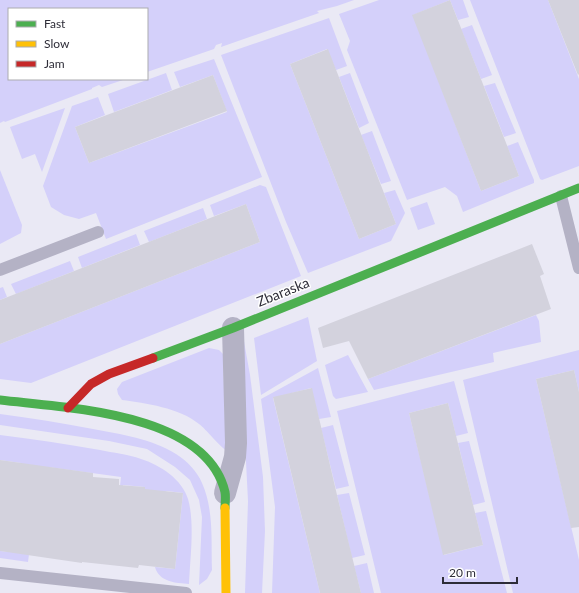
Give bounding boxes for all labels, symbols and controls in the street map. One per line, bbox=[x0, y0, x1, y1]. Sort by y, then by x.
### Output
legend bbox=[8, 8, 148, 80]
text: Fast bbox=[44, 16, 66, 31]
text: Slow bbox=[44, 36, 70, 51]
text: Jam bbox=[44, 56, 65, 71]
street label: Zbaraska bbox=[254, 273, 312, 310]
scale bar bbox=[443, 559, 517, 585]
text: 20 m bbox=[449, 565, 476, 580]

